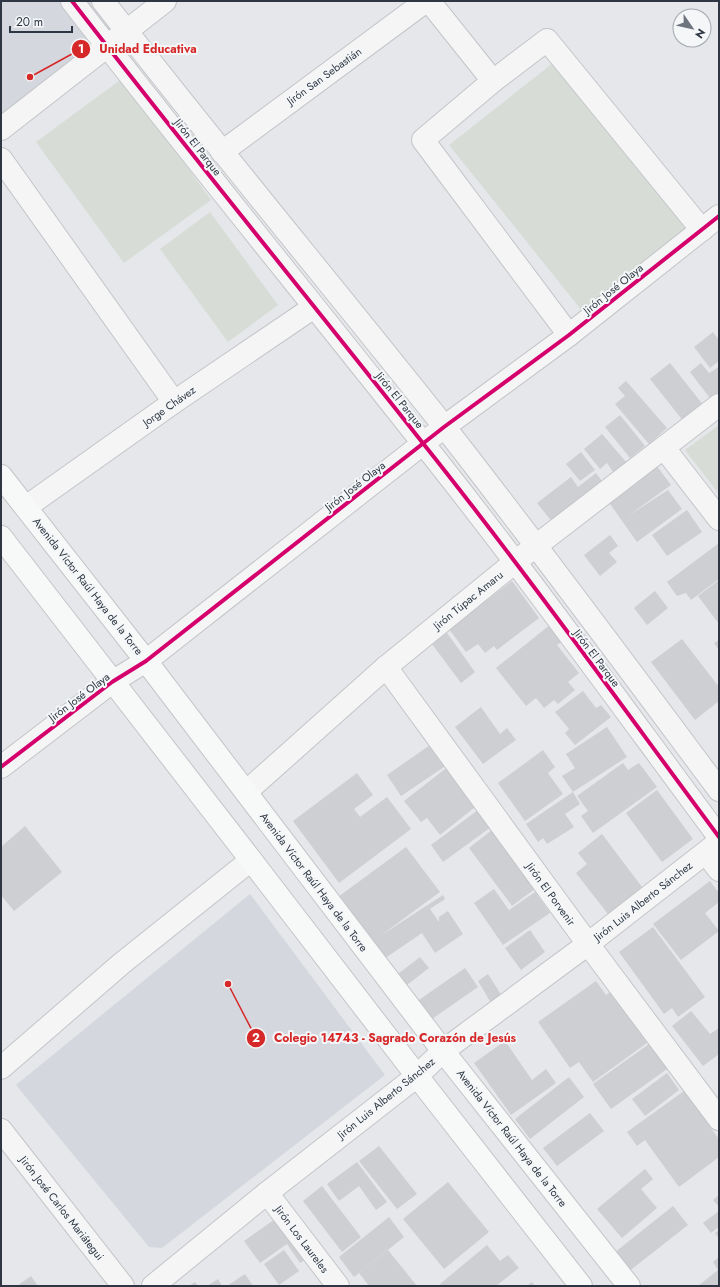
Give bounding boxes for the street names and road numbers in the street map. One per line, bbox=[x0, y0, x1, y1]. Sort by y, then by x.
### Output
street label: Jirón San Sebastián bbox=[282, 43, 365, 110]
street label: Jirón El Parque bbox=[169, 114, 226, 179]
street label: Jirón José Olaya bbox=[578, 260, 646, 319]
street label: Jirón El Parque bbox=[371, 367, 428, 432]
street label: Jorge Chávez bbox=[138, 382, 199, 431]
street label: Jirón José Olaya bbox=[320, 457, 389, 516]
street label: Avenida Víctor Raúl Haya de la Torre bbox=[29, 514, 147, 658]
street label: Jirón Túpac Amaru bbox=[428, 567, 506, 635]
street label: Jirón El Parque bbox=[569, 624, 624, 690]
street label: Jirón José Olaya bbox=[44, 669, 113, 727]
street label: Avenida Víctor Raúl Haya de la Torre bbox=[256, 809, 372, 955]
street label: Jirón El Porvenir bbox=[521, 857, 580, 929]
street label: Jirón Luis Alberto Sánchez bbox=[589, 857, 696, 946]
street label: Jirón Luis Alberto Sánchez bbox=[332, 1054, 438, 1144]
street label: Avenida Víctor Raúl Haya de la Torre bbox=[453, 1066, 571, 1210]
street label: Jirón José Carlos Mariátegui bbox=[15, 1151, 108, 1264]
street label: Jirón Los Laureles bbox=[270, 1200, 333, 1277]

